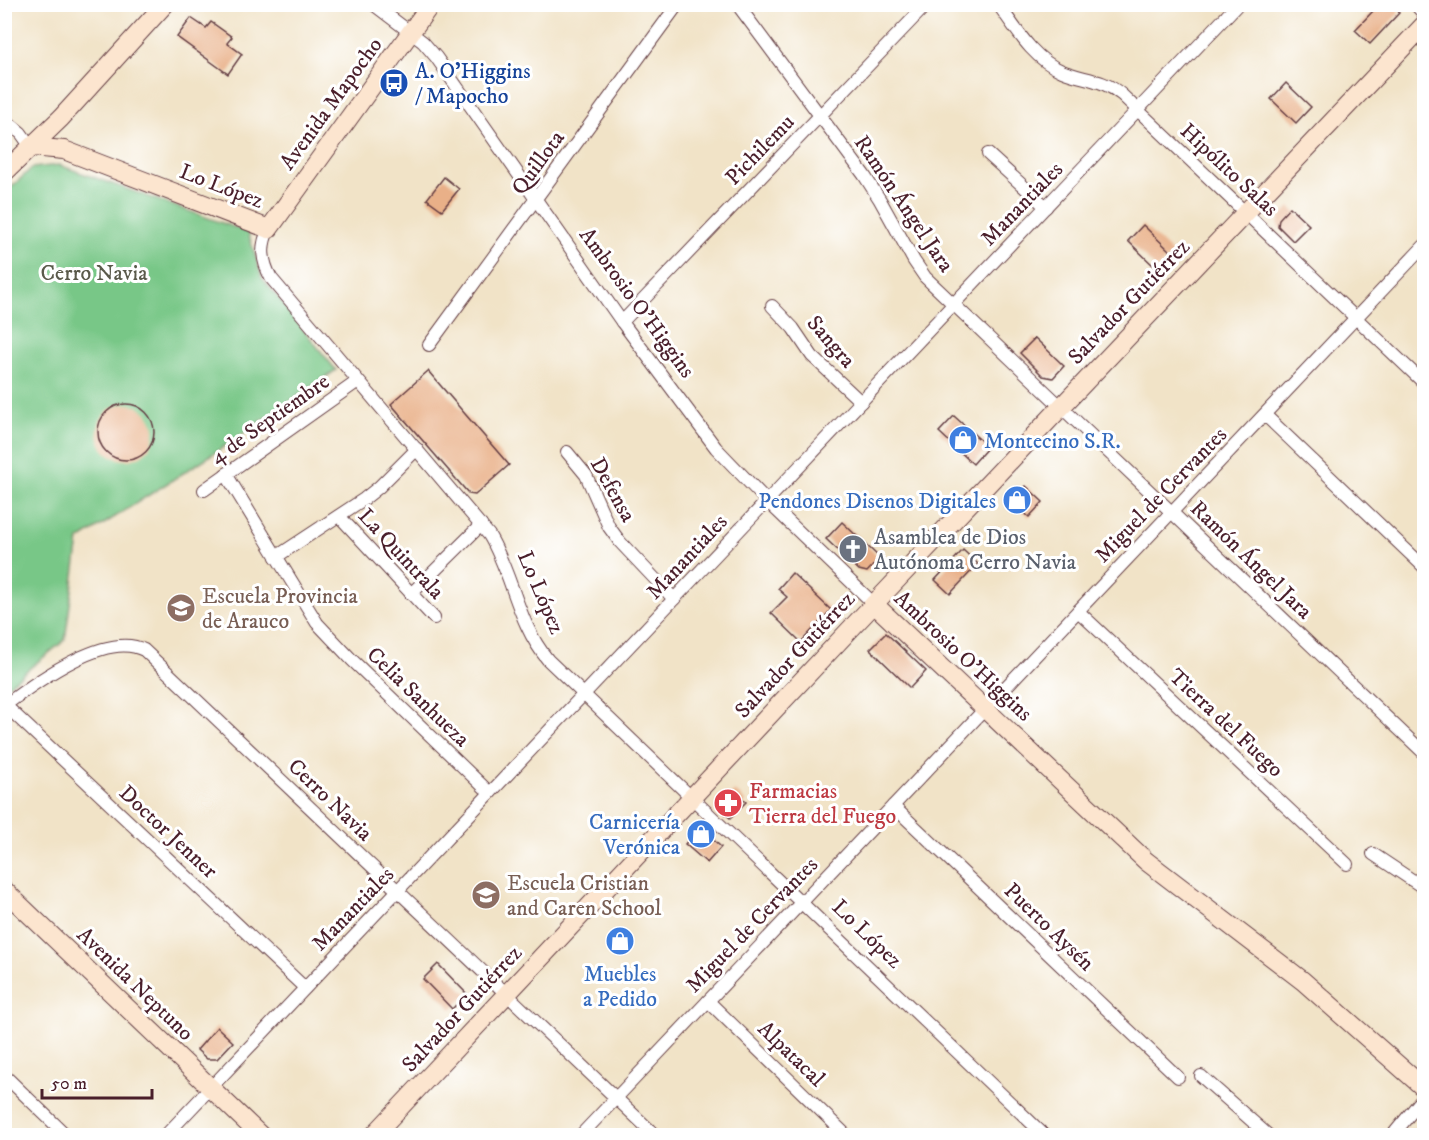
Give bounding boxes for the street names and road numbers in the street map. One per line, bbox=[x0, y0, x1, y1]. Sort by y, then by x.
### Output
street label: Avenida Mapocho bbox=[274, 32, 388, 175]
street label: Pichilemu bbox=[720, 109, 800, 191]
street label: Hipólito Salas bbox=[1174, 118, 1284, 222]
street label: Quillota bbox=[506, 125, 571, 200]
street label: Ramón Ángel Jara bbox=[848, 130, 961, 278]
street label: Manantiales bbox=[975, 156, 1069, 252]
street label: Lo López bbox=[176, 158, 268, 215]
street label: Ambrosio O'Higgins bbox=[573, 222, 700, 383]
street label: Salvador Gutiérrez bbox=[1063, 233, 1196, 370]
street label: Sangra bbox=[801, 310, 861, 374]
street label: 4 de Septiembre bbox=[205, 368, 335, 470]
street label: Miguel de Cervantes bbox=[1089, 421, 1233, 569]
street label: Defensa bbox=[584, 453, 642, 527]
street label: Ramón Ángel Jara bbox=[1184, 494, 1319, 626]
street label: La Quintrala bbox=[352, 503, 450, 606]
street label: Manantiales bbox=[641, 509, 733, 605]
street label: Lo López bbox=[511, 547, 570, 639]
street label: Ambrosio O'Higgins bbox=[888, 585, 1038, 727]
street label: Salvador Gutiérrez bbox=[729, 586, 861, 724]
street label: Celia Sanhueza bbox=[361, 641, 475, 753]
street label: Tierra del Fuego bbox=[1163, 663, 1289, 783]
street label: Cerro Navia bbox=[282, 753, 378, 847]
street label: Doctor Jenner bbox=[113, 780, 223, 885]
street label: Miguel de Cervantes bbox=[680, 851, 824, 999]
street label: Manantiales bbox=[306, 861, 400, 957]
street label: Puerto Aysén bbox=[998, 877, 1100, 977]
street label: Lo López bbox=[826, 894, 908, 975]
street label: Avenida Neptuno bbox=[71, 922, 199, 1047]
street label: Salvador Gutiérrez bbox=[396, 940, 528, 1078]
street label: Alpatacal bbox=[752, 1016, 830, 1093]

